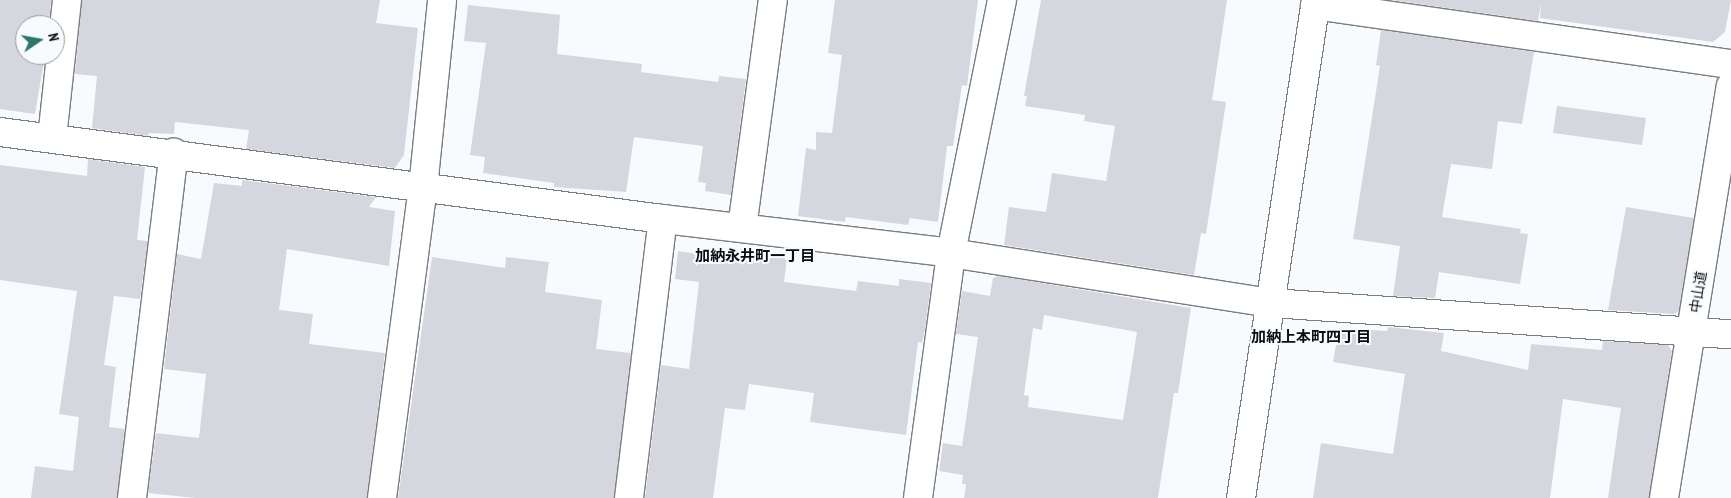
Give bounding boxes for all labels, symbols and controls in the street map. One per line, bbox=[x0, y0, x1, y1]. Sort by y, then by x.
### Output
north arrow bbox=[15, 15, 65, 65]
text: N bbox=[44, 32, 63, 43]
district label: 加納永井町一丁目 bbox=[695, 247, 815, 265]
street label: 中山道 bbox=[1686, 270, 1710, 314]
district label: 加納上本町四丁目 bbox=[1251, 328, 1371, 346]

